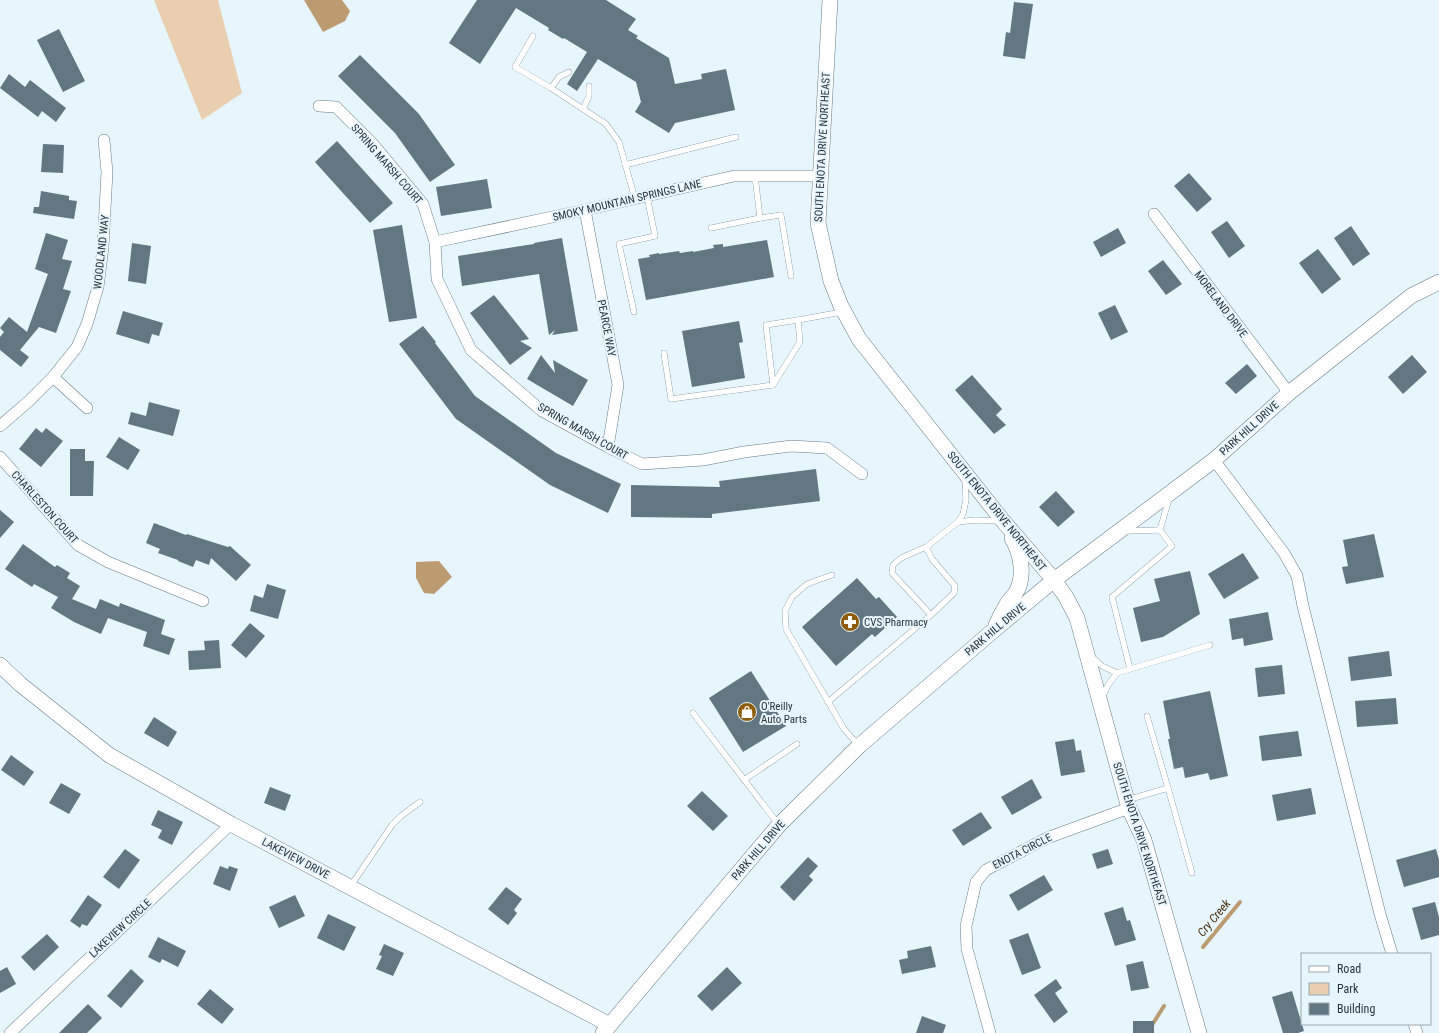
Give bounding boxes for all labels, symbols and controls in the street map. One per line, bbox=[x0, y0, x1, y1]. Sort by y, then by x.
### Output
street label: SOUTH ENOTA DRIVE NORTHEAST bbox=[812, 71, 833, 222]
street label: SPRING MARSH COURT bbox=[348, 122, 425, 207]
street label: SMOKY MOUNTAIN SPRINGS LANE bbox=[551, 177, 703, 224]
street label: WOODLAND WAY bbox=[91, 214, 112, 290]
street label: MORELAND DRIVE bbox=[1191, 268, 1250, 341]
street label: PEARCE WAY bbox=[595, 299, 618, 358]
street label: PARK HILL DRIVE bbox=[1217, 398, 1282, 458]
street label: SPRING MARSH COURT bbox=[535, 400, 630, 463]
street label: SOUTH ENOTA DRIVE NORTHEAST bbox=[944, 449, 1049, 574]
street label: CHARLESTON COURT bbox=[9, 468, 81, 547]
street label: PARK HILL DRIVE bbox=[962, 600, 1029, 659]
pharmacy icon: CVS Pharmacy bbox=[839, 611, 861, 633]
place label: CVS Pharmacy bbox=[864, 616, 928, 629]
place label: O'Reilly Auto Parts bbox=[761, 700, 807, 726]
shop icon: O'Reilly Auto Parts bbox=[736, 701, 758, 723]
street label: SOUTH ENOTA DRIVE NORTHEAST bbox=[1110, 761, 1169, 908]
street label: PARK HILL DRIVE bbox=[729, 817, 788, 883]
street label: ENOTA CIRCLE bbox=[990, 831, 1054, 872]
street label: LAKEVIEW DRIVE bbox=[260, 835, 332, 882]
street label: LAKEVIEW CIRCLE bbox=[87, 896, 154, 960]
water label: Cry Creek bbox=[1194, 896, 1234, 939]
legend bbox=[1301, 953, 1431, 1025]
text: Road bbox=[1337, 962, 1361, 976]
text: Park bbox=[1337, 982, 1359, 996]
text: Building bbox=[1337, 1002, 1375, 1016]

